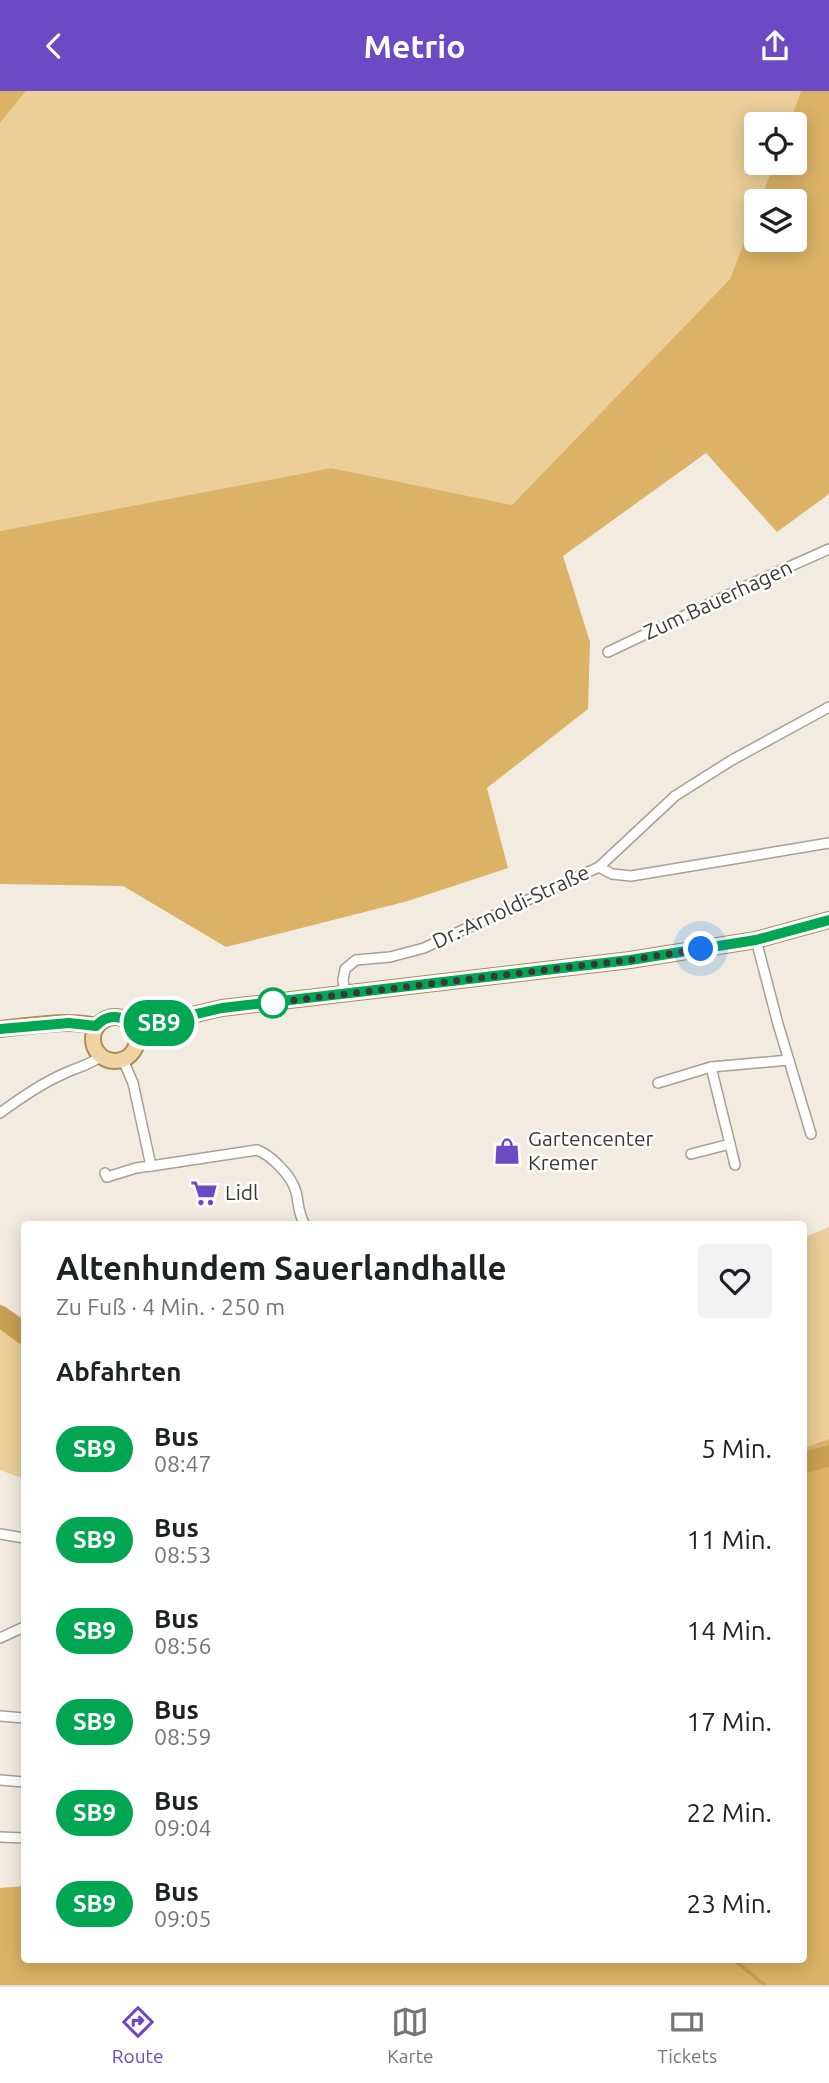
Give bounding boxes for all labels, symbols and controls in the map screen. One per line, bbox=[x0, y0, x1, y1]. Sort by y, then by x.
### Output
icon: back bbox=[35, 27, 73, 65]
icon: share bbox=[756, 27, 794, 65]
text: Metrio bbox=[363, 28, 466, 64]
map controls bbox=[744, 112, 807, 252]
button: locate bbox=[744, 112, 807, 175]
button: layers bbox=[744, 189, 807, 252]
street label: Zum Bauerhagen bbox=[640, 554, 796, 644]
street label: Dr.-Arnoldi-Straße bbox=[428, 859, 593, 953]
your location bbox=[683, 931, 718, 966]
unlabelled marker bbox=[258, 988, 288, 1018]
line badge: SB9 bbox=[119, 1000, 199, 1046]
text: SB9 bbox=[137, 1009, 181, 1036]
place label: Gartencenter Kremer bbox=[528, 1126, 654, 1174]
shop icon: Gartencenter Kremer bbox=[492, 1136, 522, 1166]
supermarket icon: Lidl bbox=[189, 1178, 219, 1208]
place label: Lidl bbox=[225, 1180, 259, 1204]
button: heart bbox=[698, 1244, 772, 1318]
text: Altenhundem Sauerlandhalle bbox=[56, 1249, 507, 1286]
text: Zu Fuß · 4 Min. · 250 m bbox=[56, 1294, 285, 1319]
text: Abfahrten bbox=[56, 1357, 181, 1386]
text: Bus bbox=[154, 1422, 199, 1451]
text: 5 Min. bbox=[701, 1434, 772, 1463]
text: SB9 bbox=[73, 1435, 116, 1462]
text: 08:47 bbox=[154, 1451, 212, 1476]
text: Bus bbox=[154, 1513, 199, 1542]
text: 11 Min. bbox=[687, 1525, 772, 1554]
text: SB9 bbox=[73, 1526, 116, 1553]
text: 08:53 bbox=[154, 1542, 212, 1567]
text: Bus bbox=[154, 1604, 199, 1633]
text: 14 Min. bbox=[687, 1616, 772, 1645]
text: SB9 bbox=[73, 1617, 116, 1644]
text: 08:56 bbox=[154, 1633, 212, 1658]
text: Bus bbox=[154, 1695, 199, 1724]
text: 17 Min. bbox=[687, 1707, 772, 1736]
text: SB9 bbox=[73, 1708, 116, 1735]
text: 08:59 bbox=[154, 1724, 212, 1749]
text: Bus bbox=[154, 1786, 199, 1815]
text: 22 Min. bbox=[687, 1798, 772, 1827]
text: SB9 bbox=[73, 1799, 116, 1826]
text: 09:04 bbox=[154, 1815, 212, 1840]
text: Bus bbox=[154, 1877, 199, 1906]
text: 23 Min. bbox=[687, 1889, 772, 1918]
text: SB9 bbox=[73, 1890, 116, 1917]
text: 09:05 bbox=[154, 1906, 212, 1931]
tab: Route bbox=[112, 2003, 164, 2067]
tab: Karte bbox=[387, 2003, 434, 2067]
tab: Tickets bbox=[657, 2003, 717, 2067]

